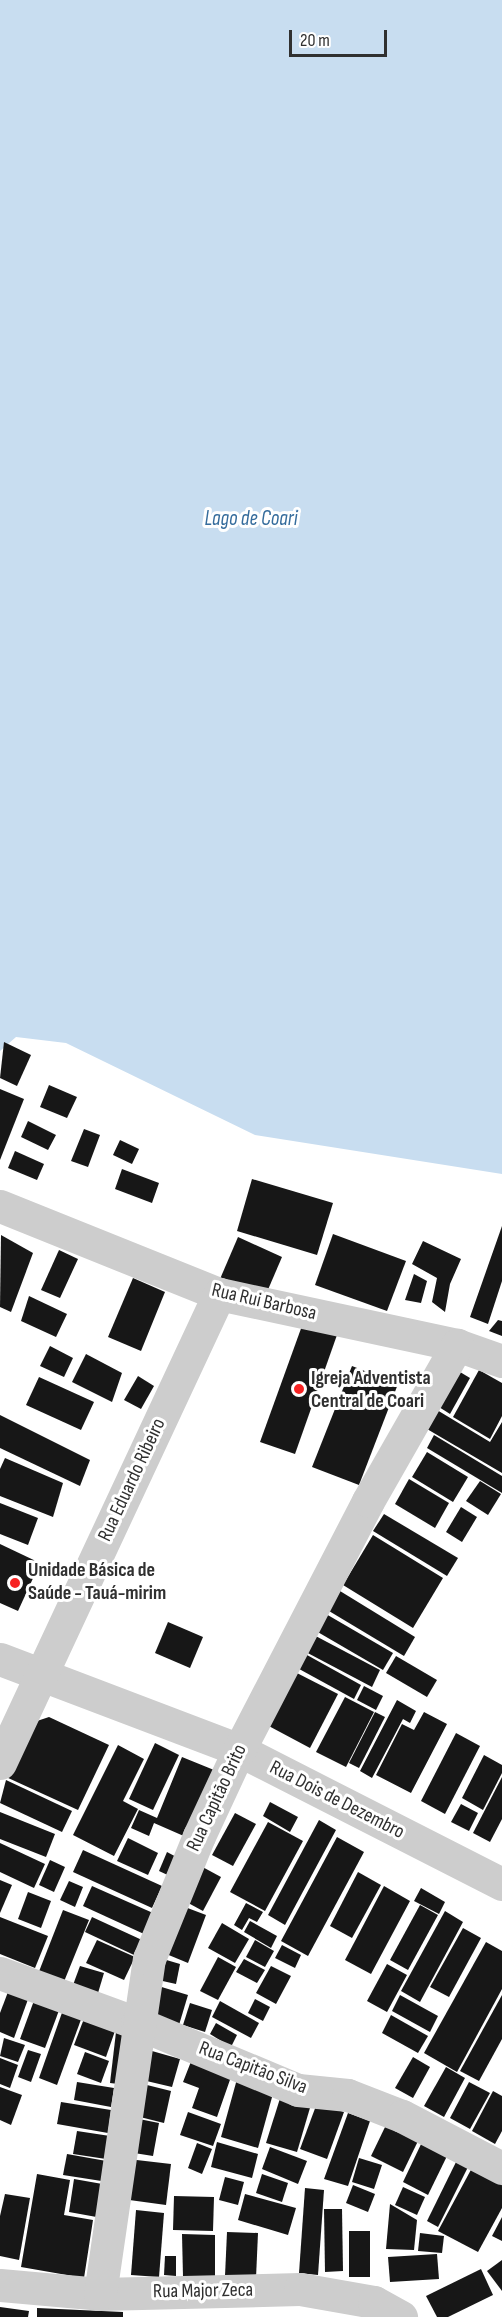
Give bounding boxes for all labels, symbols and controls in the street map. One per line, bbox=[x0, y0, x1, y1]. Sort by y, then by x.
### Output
scale bar bbox=[292, 18, 390, 56]
text: 20 m bbox=[300, 30, 330, 51]
water label: Lago de Coari bbox=[205, 506, 297, 532]
street label: Rua Rui Barbosa bbox=[209, 1278, 319, 1326]
place label: Igreja Adventista Central de Coari bbox=[311, 1366, 431, 1413]
marker: Igreja Adventista Central de Coari bbox=[292, 1382, 306, 1396]
street label: Rua Eduardo Ribeiro bbox=[93, 1415, 171, 1545]
place label: Unidade Básica de Saúde - Tauá-mirim bbox=[28, 1559, 166, 1606]
marker: Unidade Básica de Saúde - Tauá-mirim bbox=[6, 1574, 24, 1592]
street label: Rua Capitão Brito bbox=[182, 1741, 252, 1855]
street label: Rua Dois de Dezembro bbox=[266, 1756, 408, 1844]
street label: Rua Capitão Silva bbox=[196, 2036, 310, 2100]
street label: Rua Major Zeca bbox=[153, 2278, 253, 2304]

